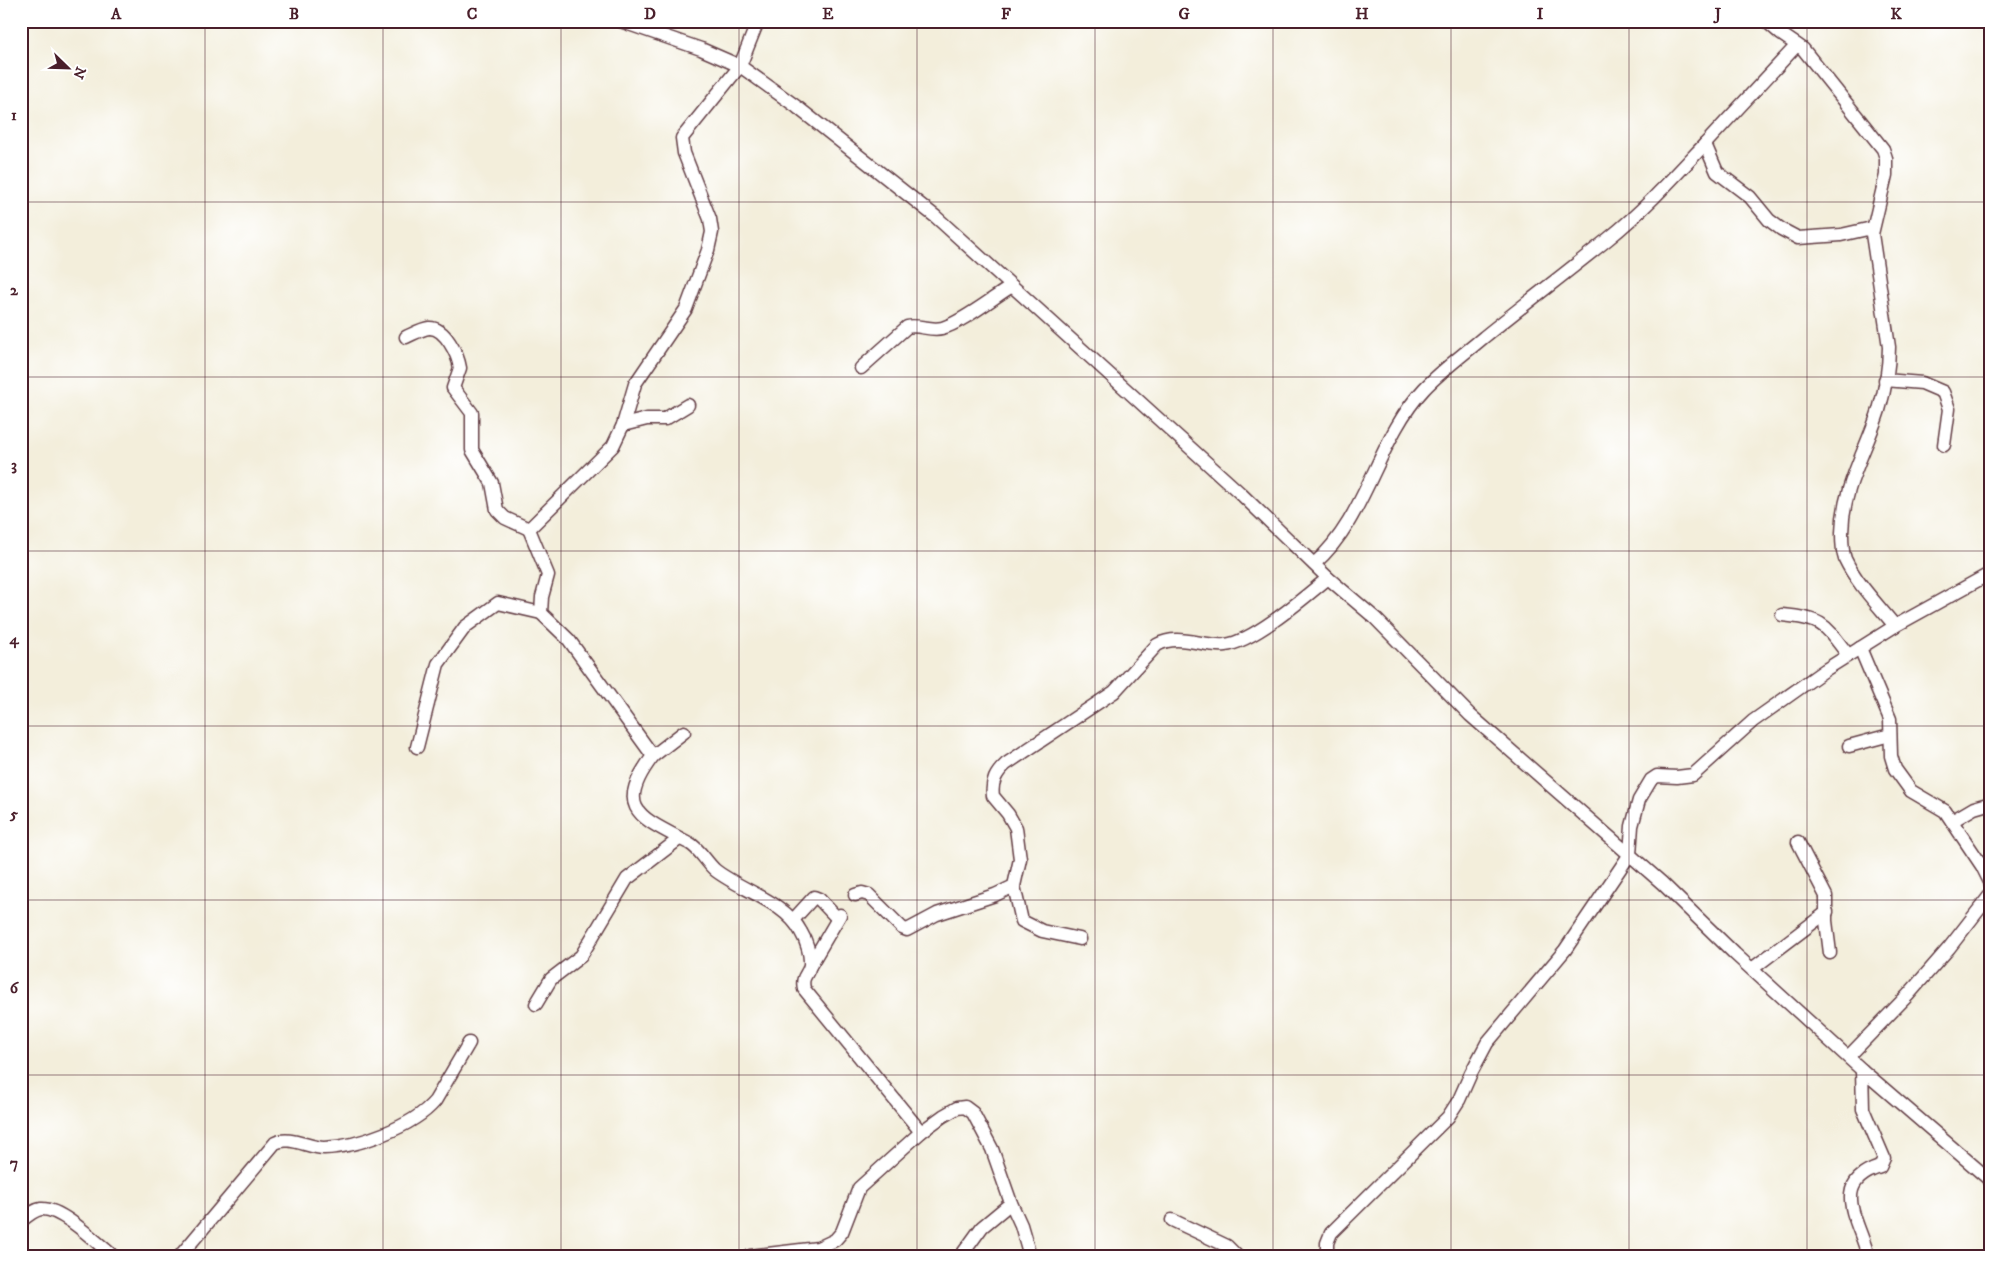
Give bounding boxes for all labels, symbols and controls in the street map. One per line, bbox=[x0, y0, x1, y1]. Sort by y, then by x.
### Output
text: A bbox=[110, 4, 122, 24]
text: B bbox=[289, 4, 299, 24]
text: C bbox=[467, 4, 477, 24]
text: D bbox=[644, 4, 656, 24]
text: E bbox=[822, 4, 834, 24]
text: F bbox=[1001, 4, 1011, 24]
text: G bbox=[1178, 4, 1190, 24]
text: H bbox=[1355, 4, 1369, 24]
text: I bbox=[1537, 4, 1544, 24]
text: J bbox=[1713, 4, 1722, 24]
text: K bbox=[1890, 4, 1902, 24]
north arrow bbox=[42, 42, 92, 92]
text: N bbox=[68, 64, 90, 82]
text: 1 bbox=[11, 105, 17, 125]
text: 2 bbox=[10, 280, 19, 300]
text: 3 bbox=[11, 455, 17, 475]
text: 4 bbox=[8, 629, 19, 649]
text: 5 bbox=[9, 804, 18, 824]
text: 6 bbox=[10, 978, 20, 998]
text: 7 bbox=[10, 1153, 18, 1173]

